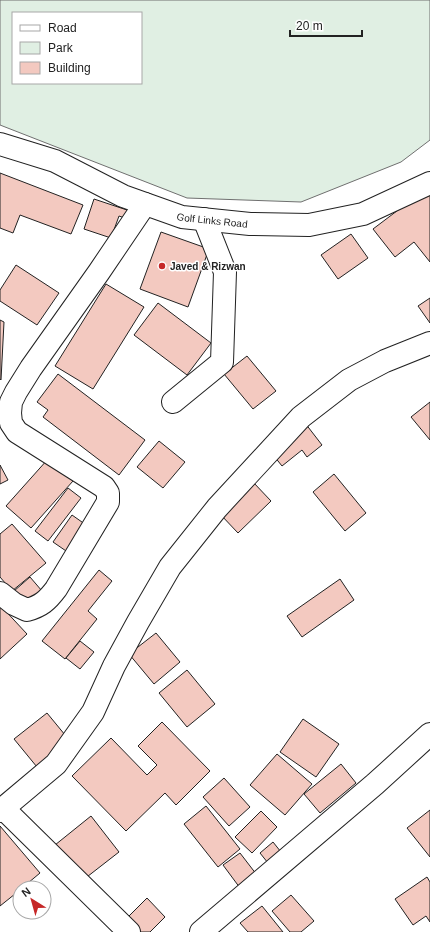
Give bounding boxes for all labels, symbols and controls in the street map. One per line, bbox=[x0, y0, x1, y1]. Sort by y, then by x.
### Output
legend bbox=[12, 12, 142, 84]
scale bar bbox=[290, 12, 362, 38]
text: 20 m bbox=[296, 19, 323, 33]
text: Road bbox=[48, 21, 77, 35]
text: Park bbox=[48, 41, 74, 55]
text: Building bbox=[48, 61, 91, 75]
street label: Golf Links Road bbox=[175, 211, 248, 230]
marker: Javed & Rizwan bbox=[157, 261, 167, 271]
place label: Javed & Rizwan bbox=[170, 261, 246, 272]
north arrow bbox=[12, 880, 52, 920]
text: N bbox=[19, 885, 33, 899]

